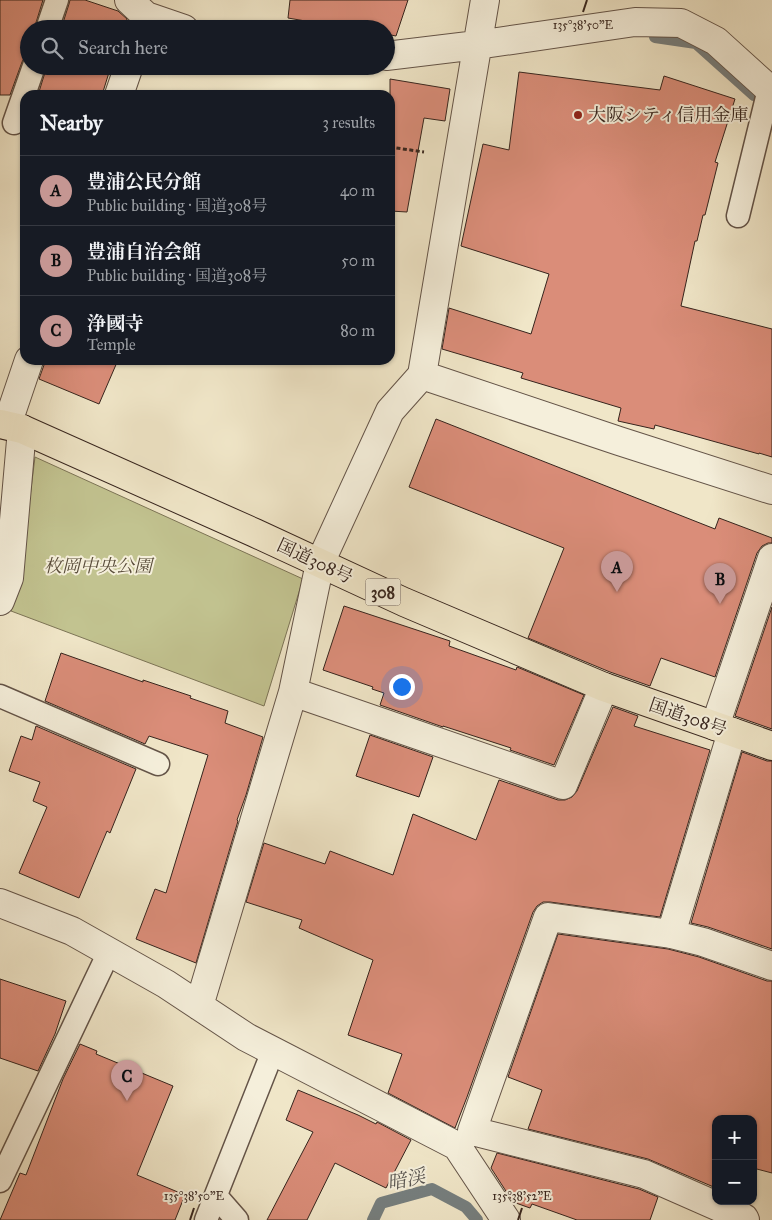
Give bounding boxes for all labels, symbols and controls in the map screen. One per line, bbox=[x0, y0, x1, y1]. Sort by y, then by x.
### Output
text: 135°38'50"E bbox=[553, 18, 614, 32]
search box bbox=[20, 20, 395, 75]
icon: search bbox=[38, 34, 66, 62]
text: Search here bbox=[78, 36, 168, 59]
place label: 大阪シティ信用金庫 bbox=[588, 104, 749, 126]
marker: 大阪シティ信用金庫 bbox=[572, 109, 584, 121]
text: Nearby bbox=[40, 110, 103, 136]
text: 3 results bbox=[322, 113, 375, 132]
text: 豊浦公民分館 bbox=[87, 170, 201, 193]
text: A bbox=[51, 181, 61, 200]
text: 40 m bbox=[340, 181, 375, 200]
text: Public building · 国道308号 bbox=[87, 196, 267, 215]
text: 豊浦自治会館 bbox=[87, 240, 201, 263]
text: B bbox=[51, 251, 61, 270]
text: 50 m bbox=[341, 251, 375, 270]
text: Public building · 国道308号 bbox=[87, 266, 267, 285]
text: 浄國寺 bbox=[87, 312, 144, 335]
text: C bbox=[51, 321, 61, 340]
text: 80 m bbox=[340, 321, 375, 340]
text: Temple bbox=[87, 335, 136, 354]
street label: 国道308号 bbox=[274, 534, 356, 588]
pin: A bbox=[601, 551, 633, 592]
park label: 枚岡中央公園 bbox=[44, 555, 155, 577]
pin: B bbox=[704, 563, 736, 604]
road number: 308 bbox=[366, 578, 400, 606]
your location bbox=[389, 674, 415, 700]
street label: 国道308号 bbox=[646, 693, 730, 741]
pin: C bbox=[111, 1060, 143, 1101]
map controls bbox=[712, 1115, 757, 1205]
button: + bbox=[712, 1115, 757, 1160]
button: − bbox=[712, 1160, 757, 1205]
water label: 暗渓 bbox=[385, 1164, 429, 1195]
text: 135°38'50"E bbox=[164, 1189, 225, 1203]
text: 135°38'52"E bbox=[492, 1189, 552, 1203]

